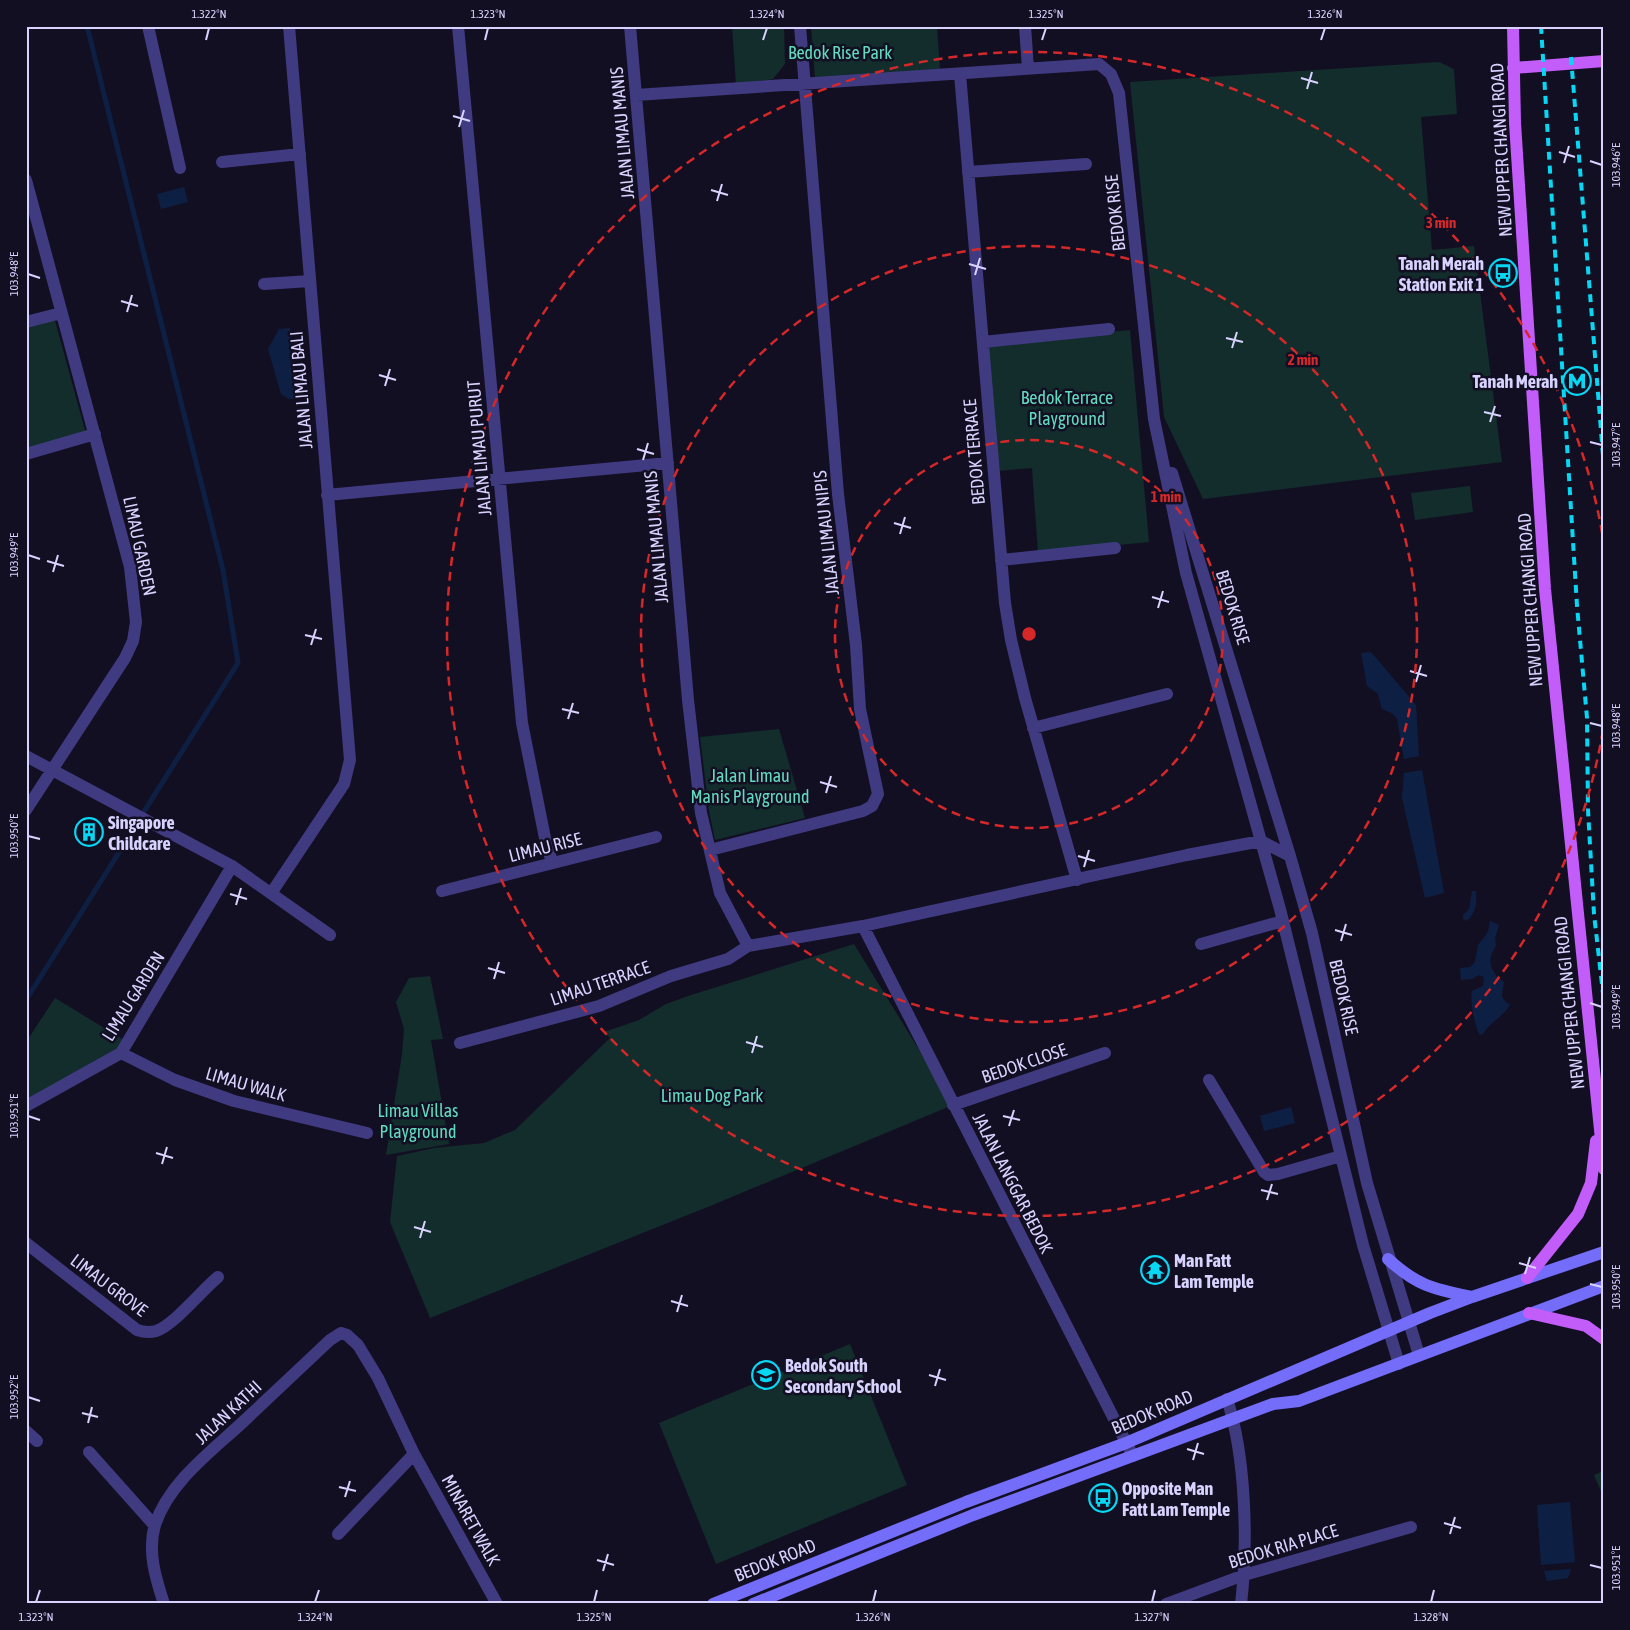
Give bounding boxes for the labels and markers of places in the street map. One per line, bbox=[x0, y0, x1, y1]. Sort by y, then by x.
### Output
place label: Tanah Merah Station Exit 1 bbox=[1398, 253, 1484, 295]
bus stop icon: Tanah Merah Station Exit 1 bbox=[1488, 258, 1518, 288]
metro station icon: Tanah Merah bbox=[1562, 366, 1592, 396]
place label: Tanah Merah bbox=[1472, 371, 1558, 392]
centre of rings bbox=[1020, 625, 1038, 643]
place label: Singapore Childcare bbox=[108, 812, 175, 854]
building icon: Singapore Childcare bbox=[74, 817, 104, 847]
place label: Man Fatt Lam Temple bbox=[1174, 1250, 1254, 1292]
temple icon: Man Fatt Lam Temple bbox=[1140, 1255, 1170, 1285]
place label: Bedok South Secondary School bbox=[785, 1355, 901, 1397]
school or university icon: Bedok South Secondary School bbox=[751, 1360, 781, 1390]
place label: Opposite Man Fatt Lam Temple bbox=[1122, 1478, 1230, 1520]
bus stop icon: Opposite Man Fatt Lam Temple bbox=[1088, 1483, 1118, 1513]

